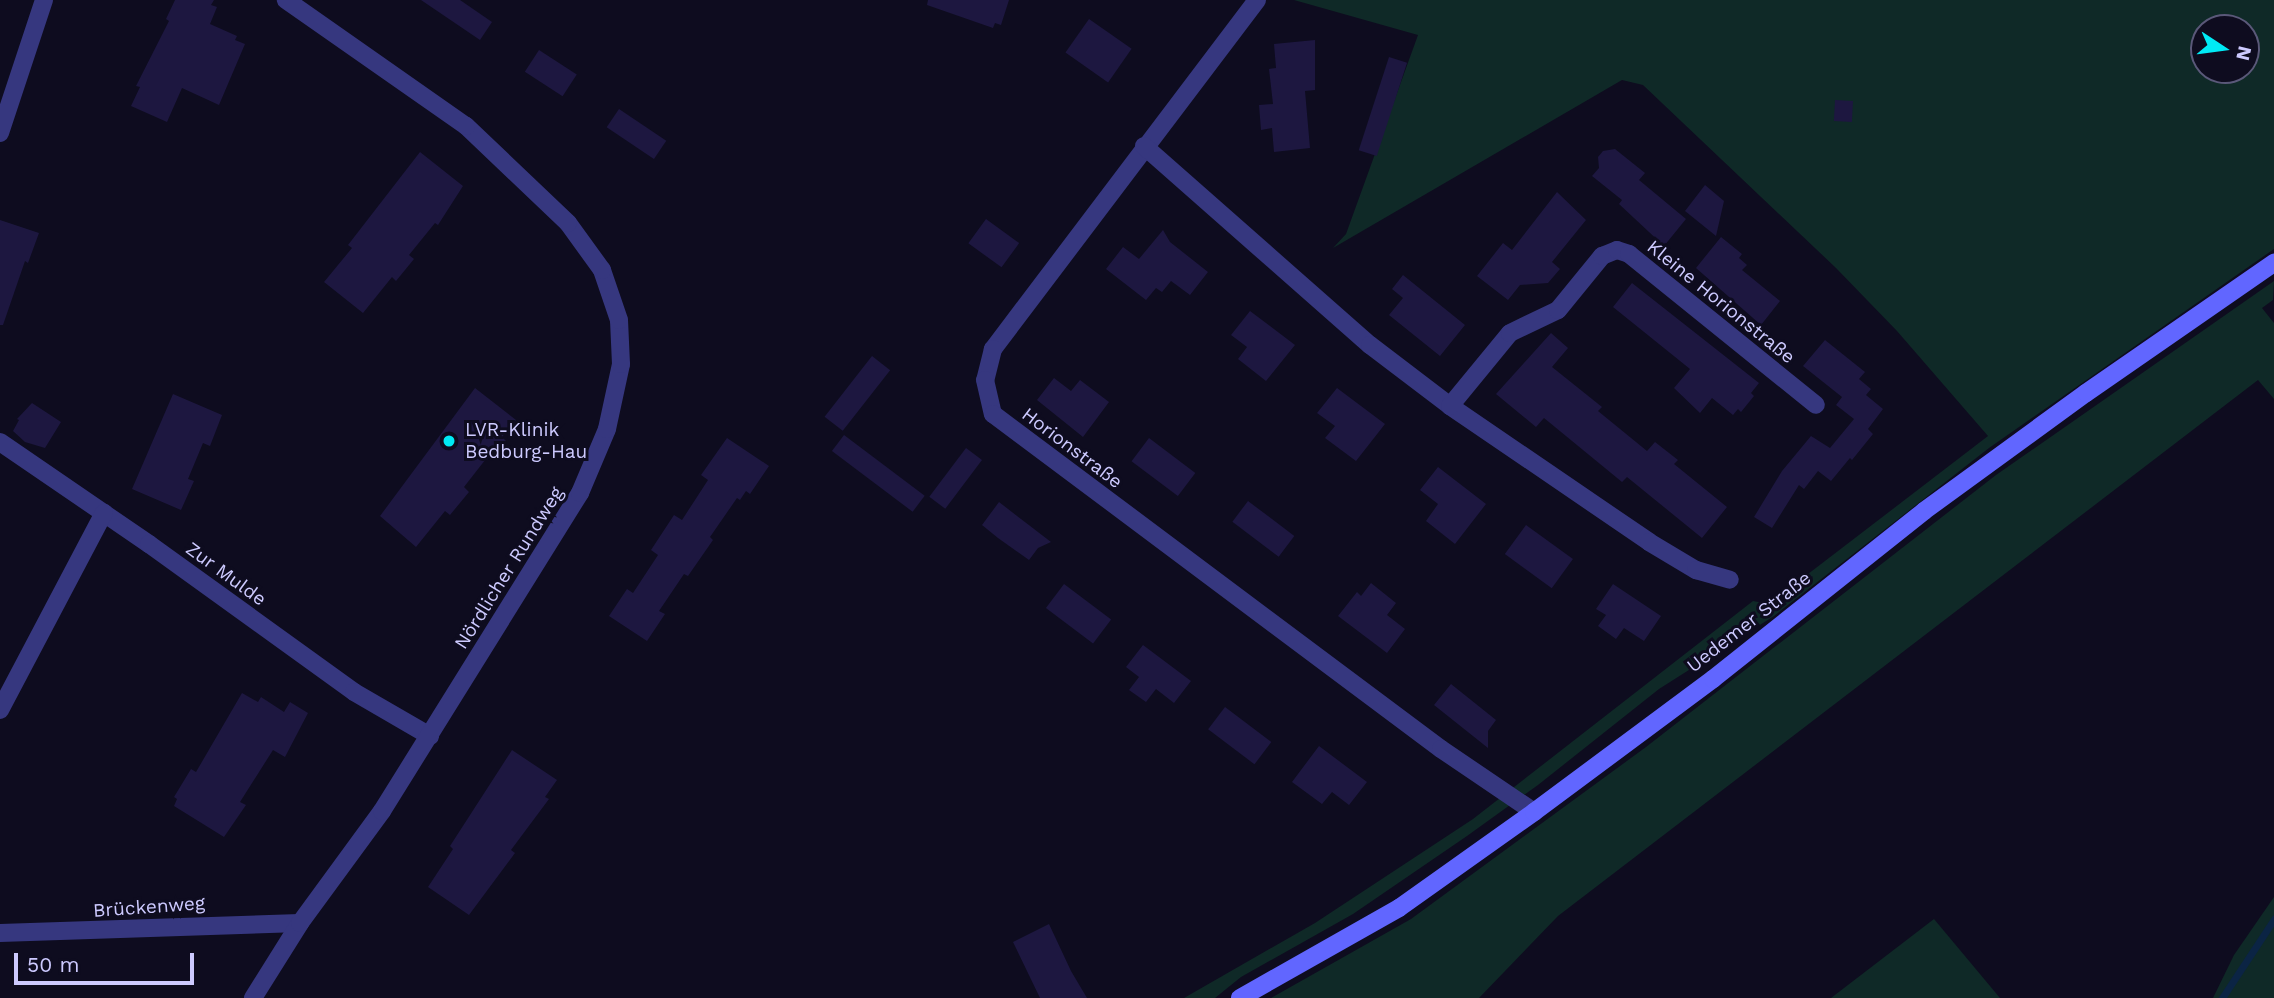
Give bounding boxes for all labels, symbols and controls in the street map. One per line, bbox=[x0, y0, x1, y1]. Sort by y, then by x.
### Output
north arrow bbox=[2190, 14, 2260, 84]
text: N bbox=[2231, 44, 2257, 63]
street label: Kleine Horionstraße bbox=[1642, 235, 1800, 369]
street label: Horionstraße bbox=[1017, 403, 1127, 493]
place label: LVR-Klinik Bedburg-Hau bbox=[465, 419, 587, 463]
marker: LVR-Klinik Bedburg-Hau bbox=[439, 431, 459, 451]
street label: Nördlicher Rundweg bbox=[450, 482, 568, 654]
street label: Zur Mulde bbox=[181, 537, 271, 611]
street label: Uedemer Straße bbox=[1682, 566, 1816, 678]
street label: Brückenweg bbox=[92, 892, 206, 922]
scale bar bbox=[18, 939, 198, 983]
text: 50 m bbox=[27, 952, 79, 977]

